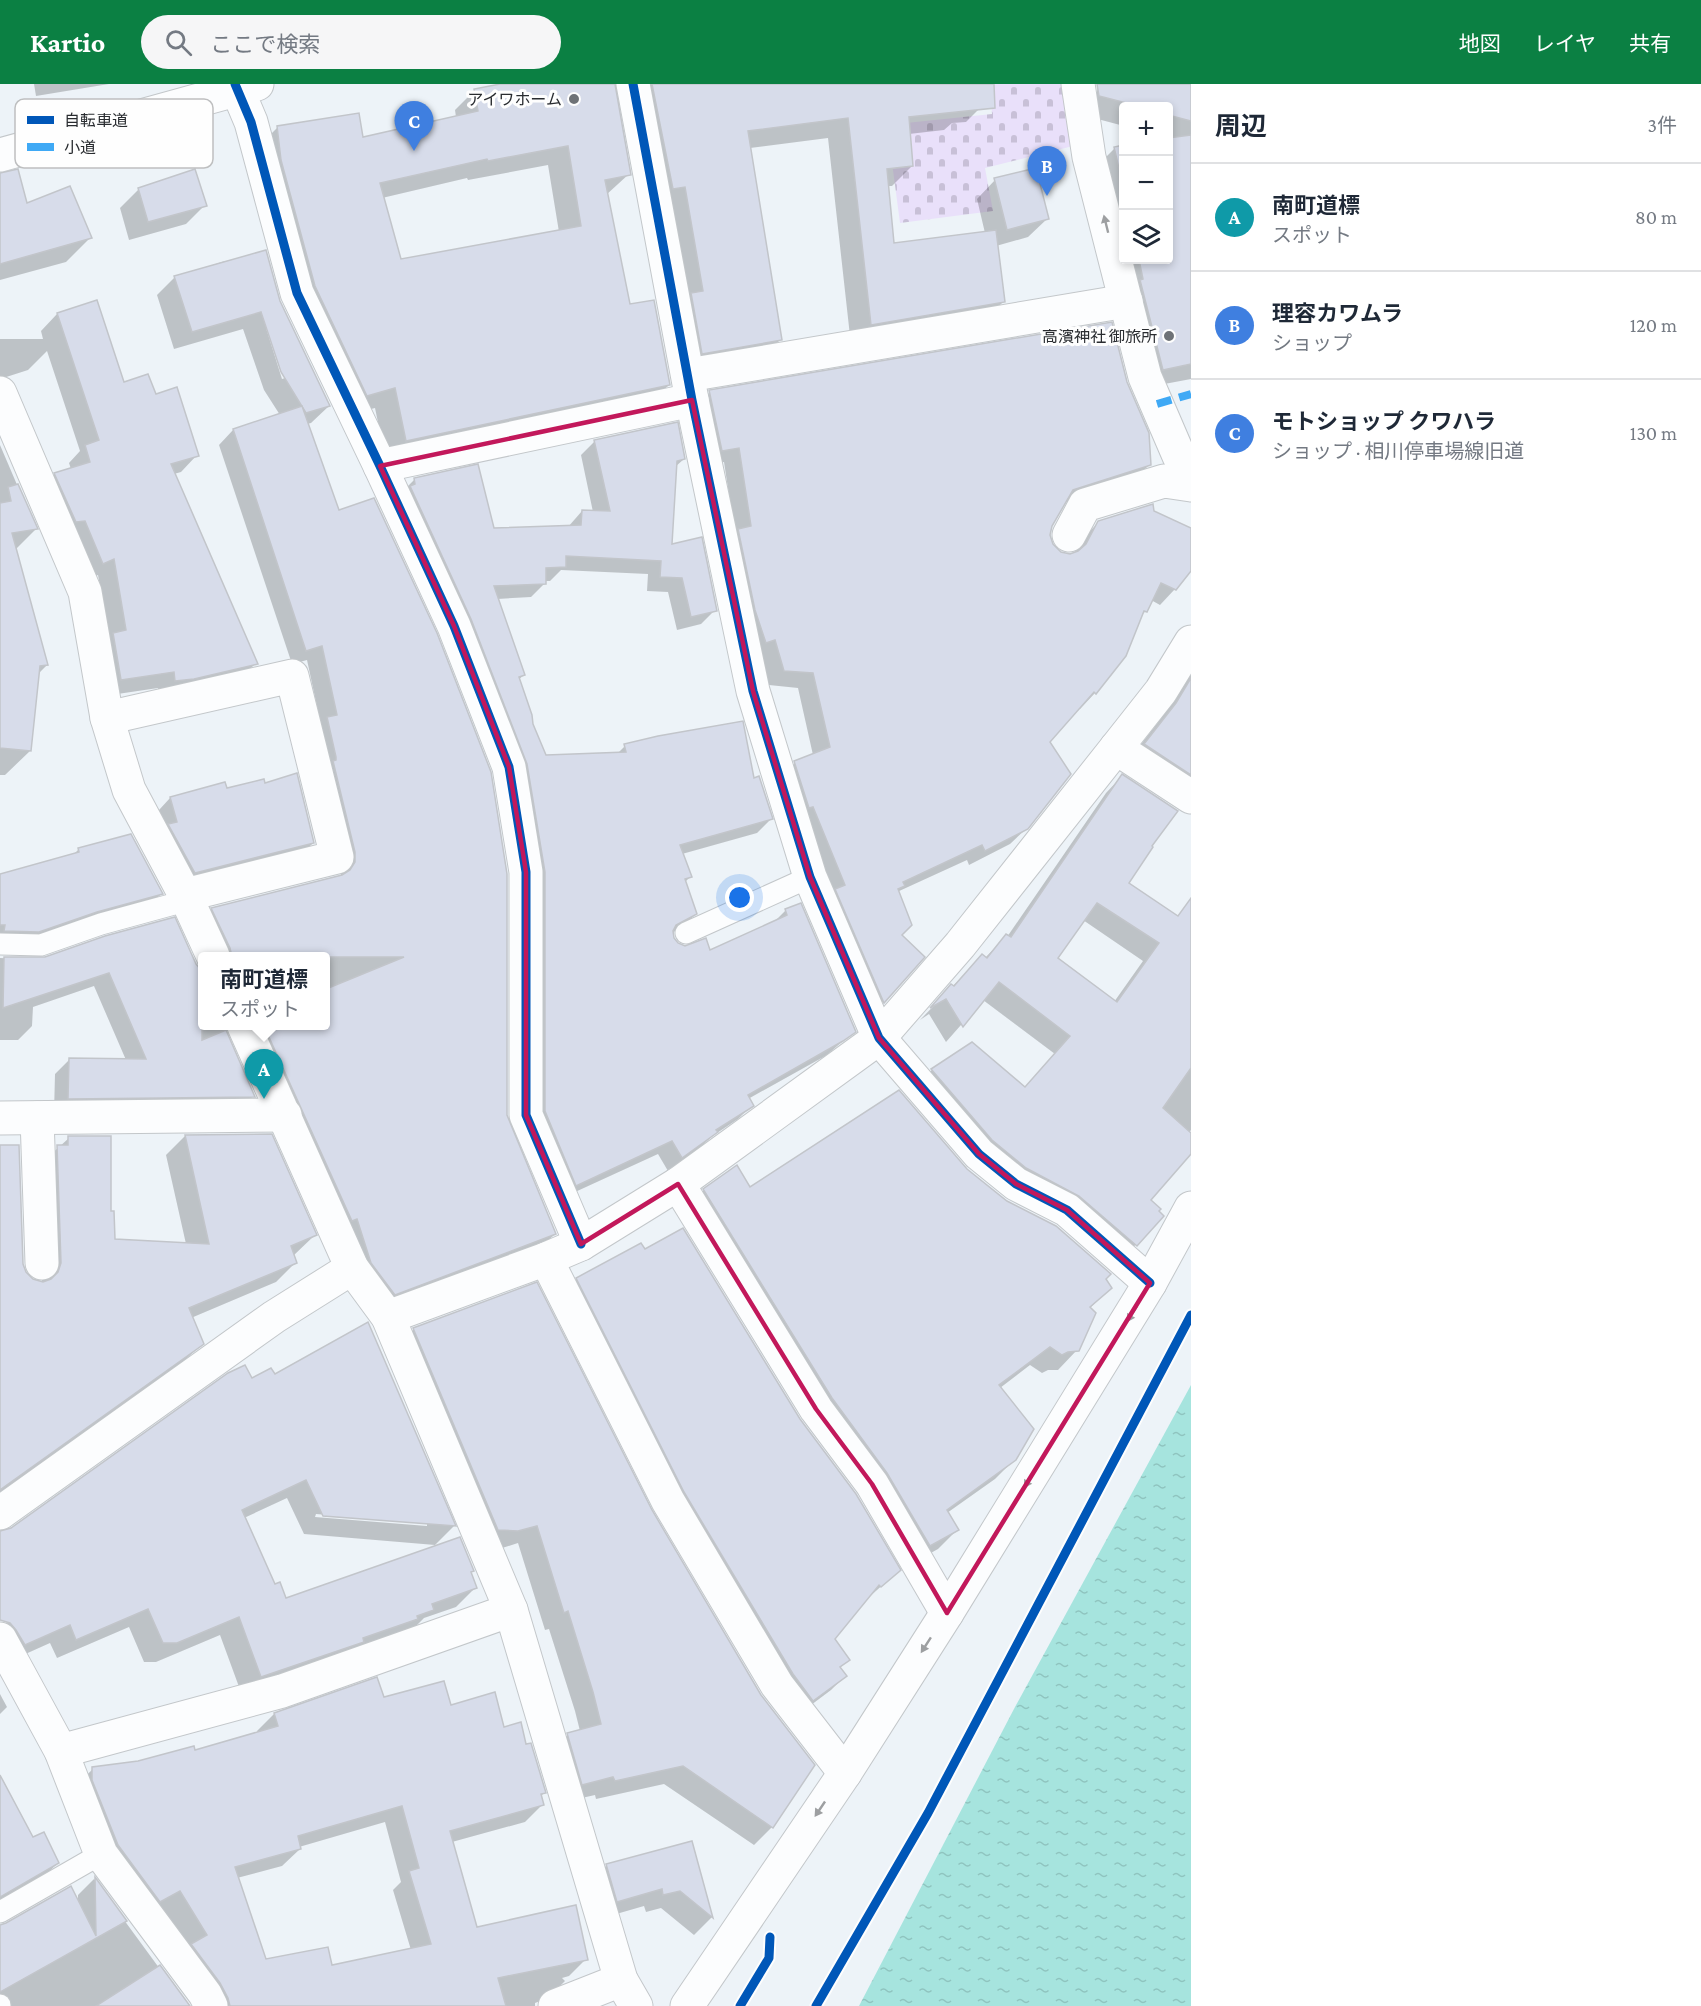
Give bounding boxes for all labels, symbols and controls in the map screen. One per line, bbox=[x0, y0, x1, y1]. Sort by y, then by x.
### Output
search box bbox=[141, 15, 561, 69]
icon: search bbox=[162, 26, 195, 59]
text: Kartio bbox=[30, 27, 105, 58]
text: ここで検索 bbox=[210, 32, 320, 57]
text: 地図 bbox=[1459, 32, 1501, 56]
text: レイヤ bbox=[1534, 32, 1596, 56]
text: 共有 bbox=[1629, 32, 1671, 56]
place label: アイワホーム bbox=[467, 91, 562, 108]
marker: アイワホーム bbox=[567, 92, 581, 106]
legend bbox=[15, 99, 213, 168]
pin: C bbox=[394, 101, 434, 151]
map controls bbox=[1119, 102, 1173, 264]
button: + bbox=[1119, 102, 1173, 156]
text: 自転車道 bbox=[64, 112, 128, 129]
text: 周辺 bbox=[1215, 112, 1267, 141]
text: 3件 bbox=[1648, 114, 1677, 136]
text: 小道 bbox=[64, 139, 96, 156]
pin: B bbox=[1028, 147, 1066, 196]
button: − bbox=[1119, 156, 1173, 210]
text: 南町道標 bbox=[1272, 193, 1360, 218]
text: A bbox=[1229, 206, 1240, 228]
text: 80 m bbox=[1635, 206, 1677, 228]
button: layers bbox=[1119, 210, 1173, 264]
one-way arrow bbox=[1101, 215, 1111, 233]
text: スポット bbox=[1272, 224, 1352, 246]
text: 理容カワムラ bbox=[1272, 301, 1403, 326]
text: B bbox=[1229, 314, 1240, 336]
text: 120 m bbox=[1630, 314, 1677, 336]
place label: 高濱神社 御旅所 bbox=[1042, 328, 1157, 345]
marker: 高濱神社 御旅所 bbox=[1162, 329, 1176, 343]
text: ショップ bbox=[1272, 332, 1352, 354]
text: モトショップ クワハラ bbox=[1272, 409, 1496, 434]
text: C bbox=[1228, 422, 1241, 444]
text: 130 m bbox=[1630, 422, 1677, 444]
text: ショップ · 相川停車場線旧道 bbox=[1272, 440, 1524, 462]
your location bbox=[725, 883, 754, 912]
popup bbox=[198, 952, 330, 1030]
text: 南町道標 bbox=[220, 967, 308, 992]
text: スポット bbox=[220, 998, 300, 1020]
pin: A bbox=[244, 1050, 284, 1099]
one-way arrow bbox=[1126, 1306, 1137, 1322]
one-way arrow bbox=[1024, 1472, 1035, 1488]
one-way arrow bbox=[921, 1637, 932, 1654]
one-way arrow bbox=[815, 1801, 826, 1817]

